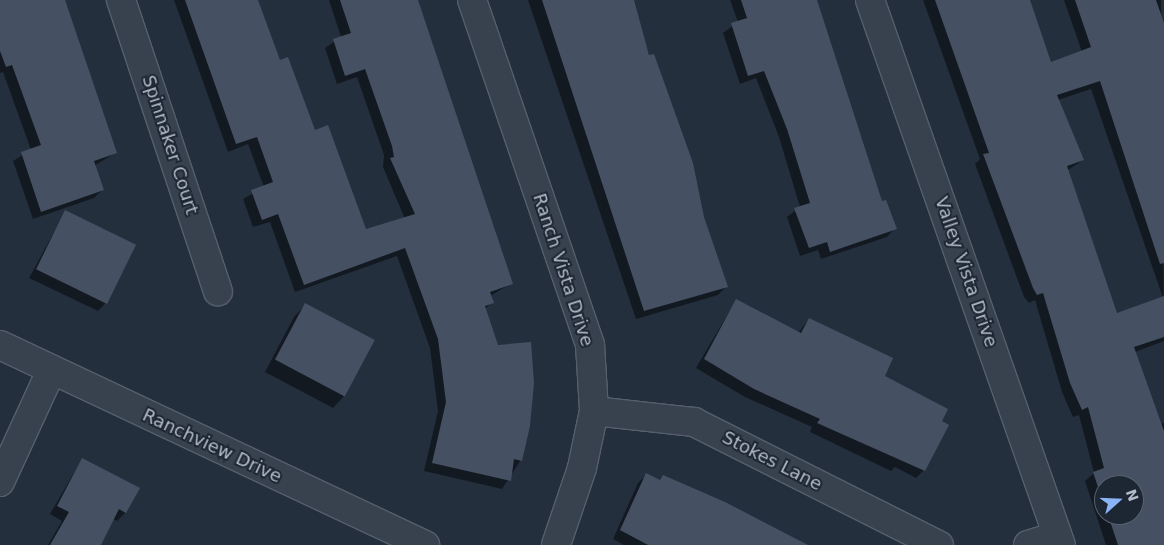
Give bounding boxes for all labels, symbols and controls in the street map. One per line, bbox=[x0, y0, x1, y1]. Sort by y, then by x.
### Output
street label: Spinnaker Court bbox=[137, 73, 203, 217]
street label: Ranch Vista Drive bbox=[528, 191, 598, 349]
street label: Valley Vista Drive bbox=[930, 194, 1002, 350]
street label: Ranchview Drive bbox=[139, 404, 285, 488]
street label: Stokes Lane bbox=[719, 427, 825, 495]
north arrow bbox=[1094, 475, 1144, 525]
text: N bbox=[1123, 487, 1142, 503]

